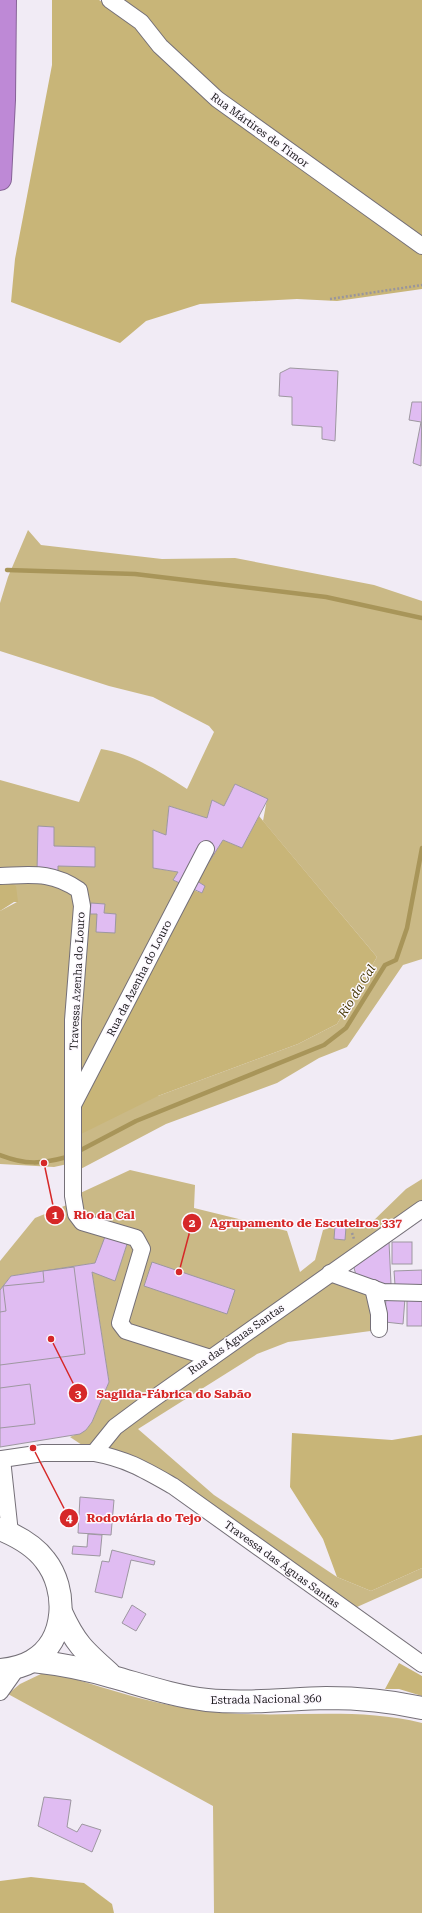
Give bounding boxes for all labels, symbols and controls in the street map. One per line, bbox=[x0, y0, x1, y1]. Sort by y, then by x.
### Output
street label: Rua Mártires de Timor bbox=[208, 90, 312, 171]
street label: Travessa Azenha do Louro bbox=[67, 911, 88, 1051]
street label: Rua da Azenha do Louro bbox=[104, 918, 175, 1039]
water label: Rio da Cal bbox=[335, 962, 379, 1021]
callout: Rio da Cal bbox=[45, 1203, 142, 1227]
text: 1 bbox=[52, 1208, 59, 1222]
text: Rio da Cal bbox=[73, 1208, 135, 1222]
callout: Agrupamento de Escuteiros 337 bbox=[182, 1211, 410, 1235]
text: 2 bbox=[189, 1216, 196, 1230]
text: Agrupamento de Escuteiros 337 bbox=[210, 1216, 402, 1230]
street label: Rua das Águas Santas bbox=[185, 1301, 287, 1377]
callout: Sagilda-Fábrica do Sabão bbox=[68, 1381, 259, 1405]
text: 3 bbox=[75, 1387, 82, 1401]
text: Sagilda-Fábrica do Sabão bbox=[96, 1387, 252, 1401]
callout: Rodoviária do Tejo bbox=[59, 1506, 209, 1530]
text: 4 bbox=[66, 1511, 73, 1525]
text: Rodoviária do Tejo bbox=[87, 1511, 202, 1525]
street label: Travessa das Águas Santas bbox=[221, 1517, 343, 1611]
street label: Estrada Nacional 360 bbox=[210, 1692, 322, 1707]

